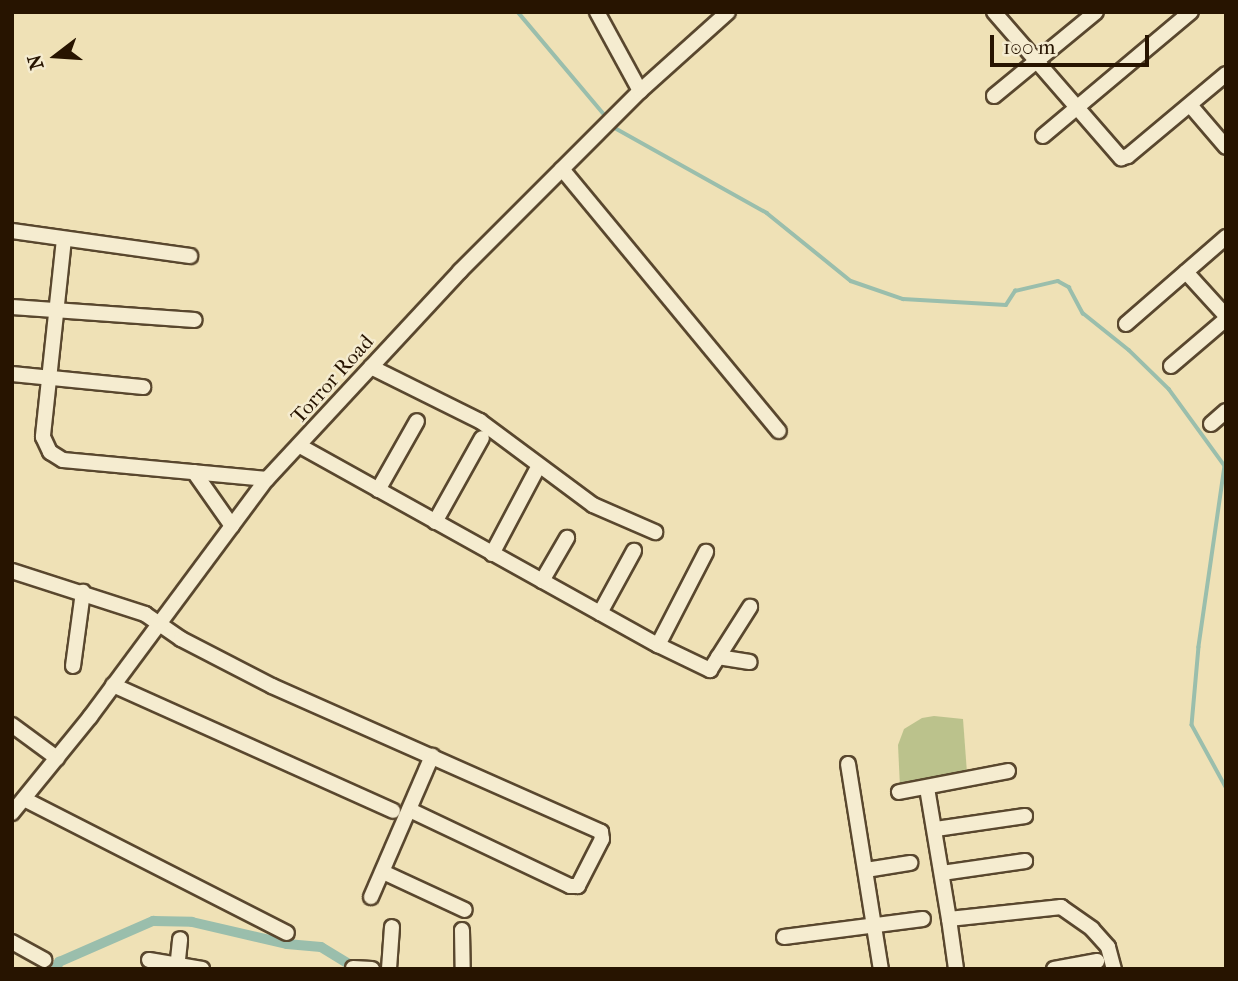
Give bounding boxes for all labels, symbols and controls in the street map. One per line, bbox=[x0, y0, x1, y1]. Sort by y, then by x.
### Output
north arrow bbox=[21, 21, 91, 91]
scale bar bbox=[993, 21, 1152, 65]
text: 100 m bbox=[1003, 35, 1056, 59]
text: N bbox=[23, 52, 49, 72]
street label: Torror Road bbox=[285, 329, 379, 429]

